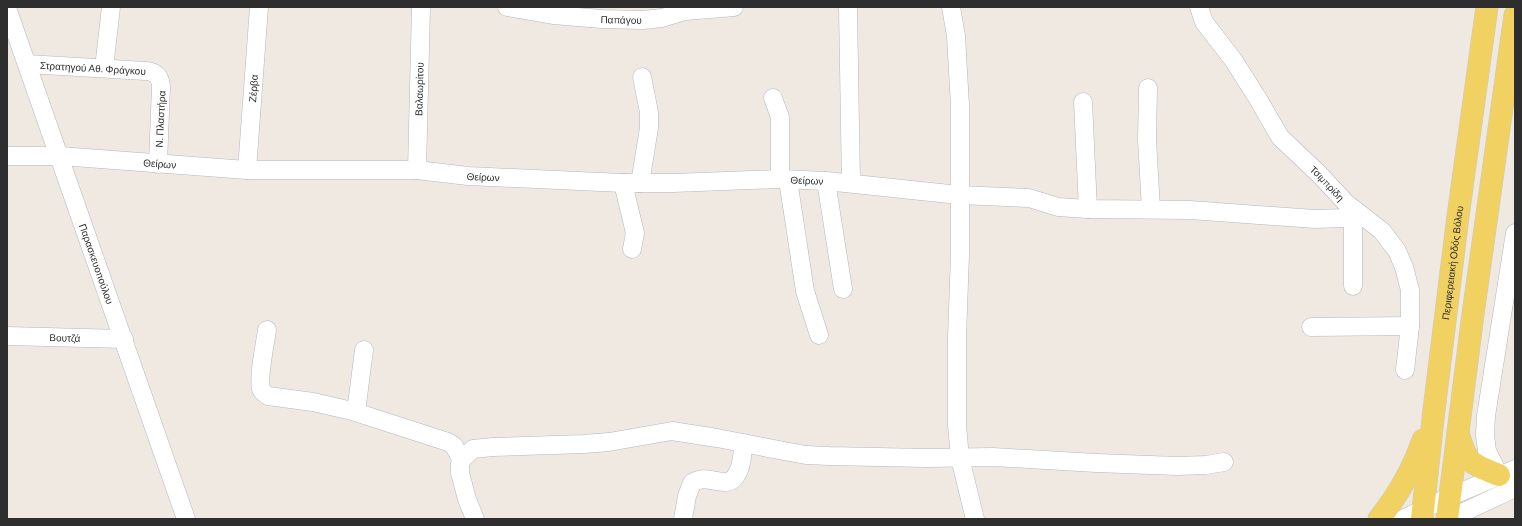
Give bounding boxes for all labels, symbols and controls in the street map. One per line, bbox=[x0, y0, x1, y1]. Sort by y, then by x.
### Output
street label: Παπάγου bbox=[600, 13, 642, 26]
street label: Στρατηγού Αθ. Φράγκου bbox=[40, 59, 146, 77]
street label: Βαλαωρίτου bbox=[412, 62, 426, 116]
street label: Ζέρβα bbox=[246, 74, 260, 103]
street label: Ν. Πλαστήρα bbox=[153, 90, 167, 148]
street label: Θείρων bbox=[143, 156, 177, 171]
street label: Τσιμπρίδη bbox=[1308, 163, 1347, 203]
street label: Θείρων bbox=[466, 170, 500, 183]
street label: Θείρων bbox=[790, 173, 824, 187]
street label: Περιφερειακή Οδός Βόλου bbox=[1439, 205, 1465, 321]
street label: Παρασκευοπούλου bbox=[77, 222, 116, 306]
street label: Βουτζά bbox=[49, 331, 81, 345]

